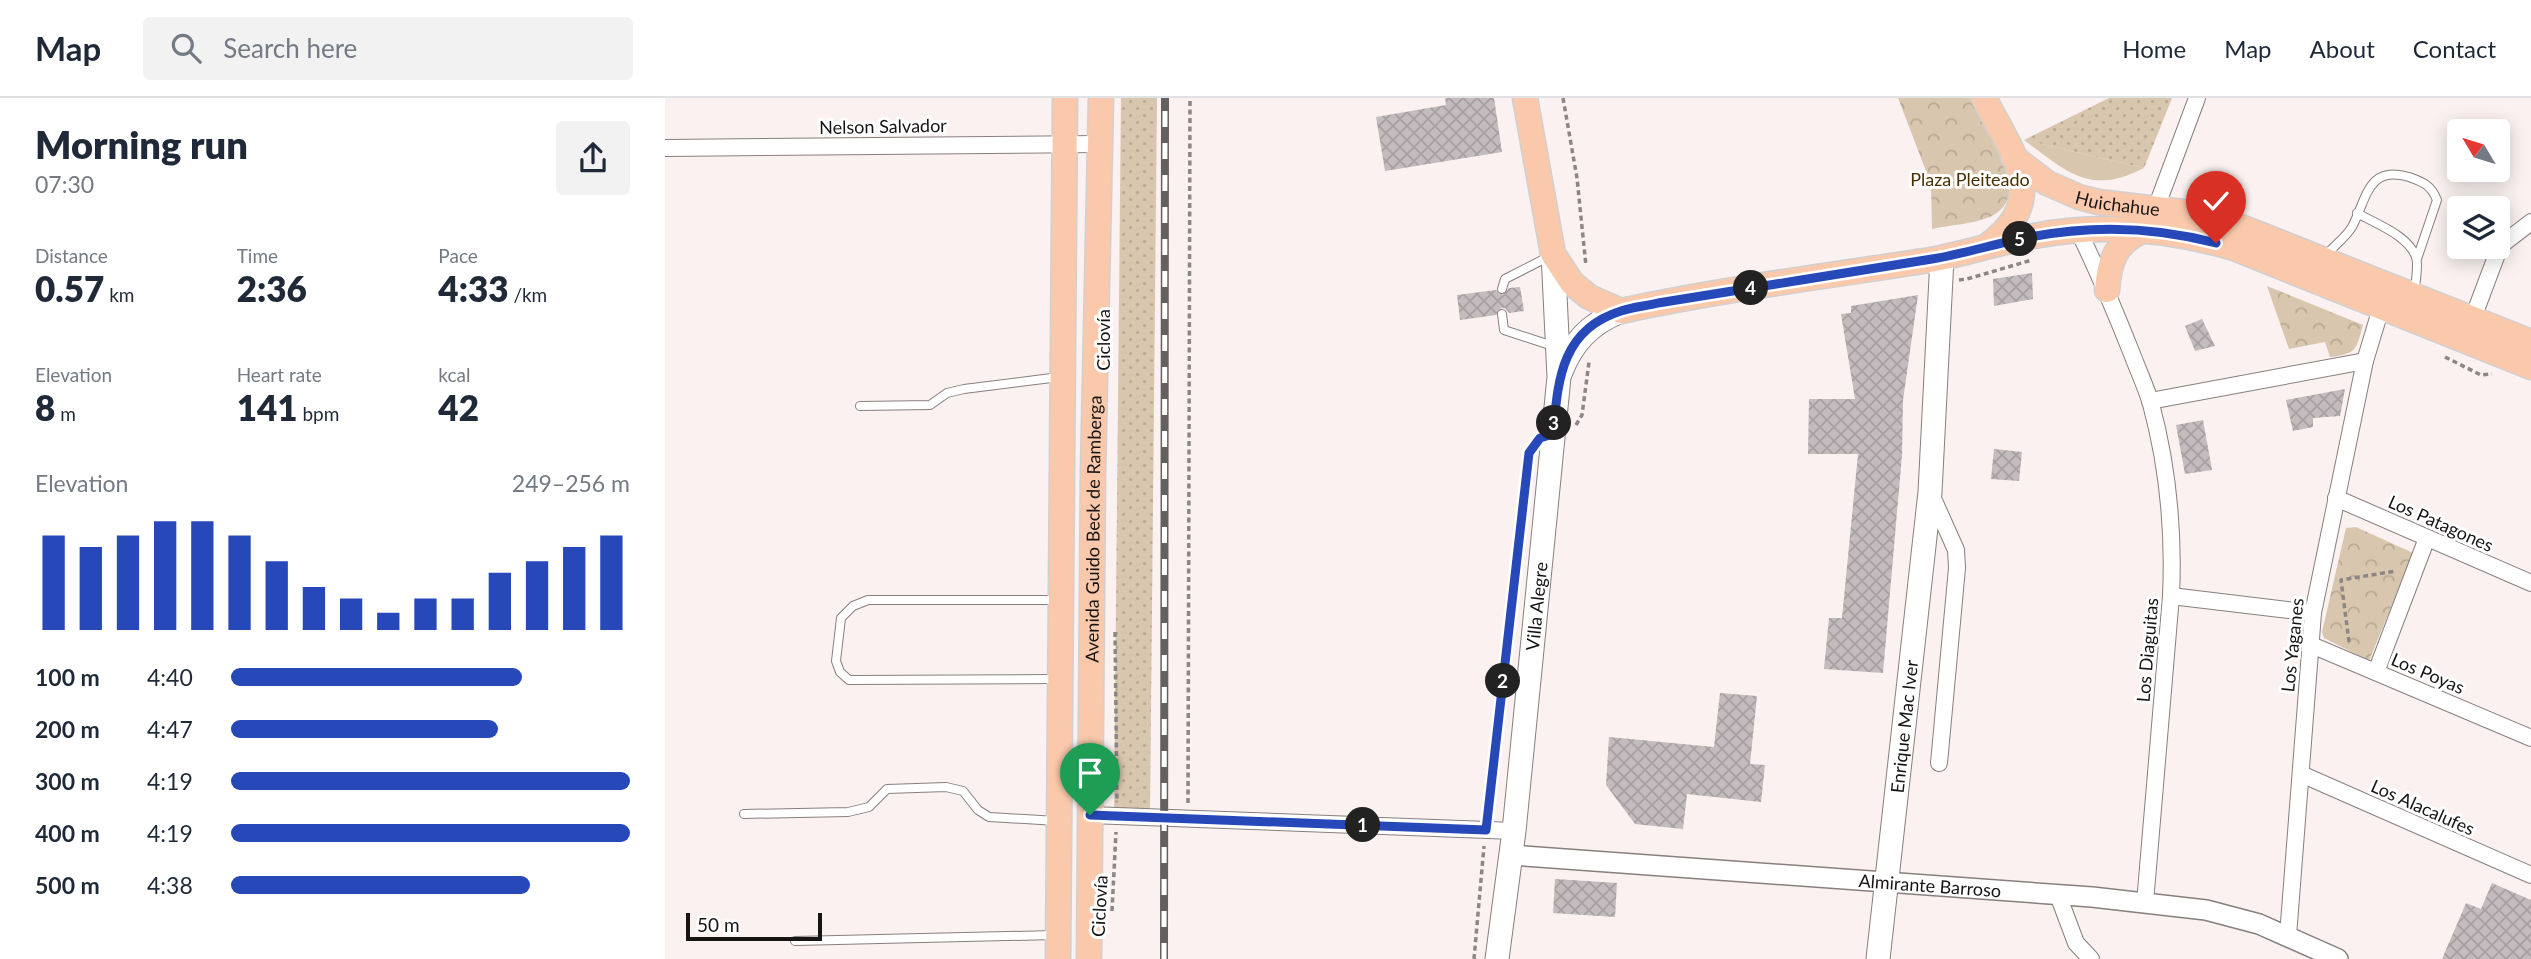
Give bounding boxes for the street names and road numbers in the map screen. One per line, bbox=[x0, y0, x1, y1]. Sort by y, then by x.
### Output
street label: Nelson Salvador bbox=[819, 114, 947, 138]
street label: Huichahue bbox=[2073, 186, 2161, 220]
street label: Ciclovía bbox=[1092, 309, 1114, 371]
street label: Avenida Guido Beck de Ramberga bbox=[1080, 395, 1106, 663]
street label: Los Patagones bbox=[2385, 490, 2497, 556]
street label: Villa Alegre bbox=[1521, 561, 1552, 652]
street label: Los Diaguitas bbox=[2131, 597, 2163, 703]
street label: Los Yaganes bbox=[2276, 597, 2308, 693]
street label: Los Poyas bbox=[2388, 648, 2468, 698]
street label: Enrique Mac Iver bbox=[1886, 658, 1922, 794]
street label: Los Alacalufes bbox=[2368, 774, 2478, 840]
street label: Almirante Barroso bbox=[1858, 869, 2002, 901]
street label: Ciclovía bbox=[1086, 875, 1112, 937]

